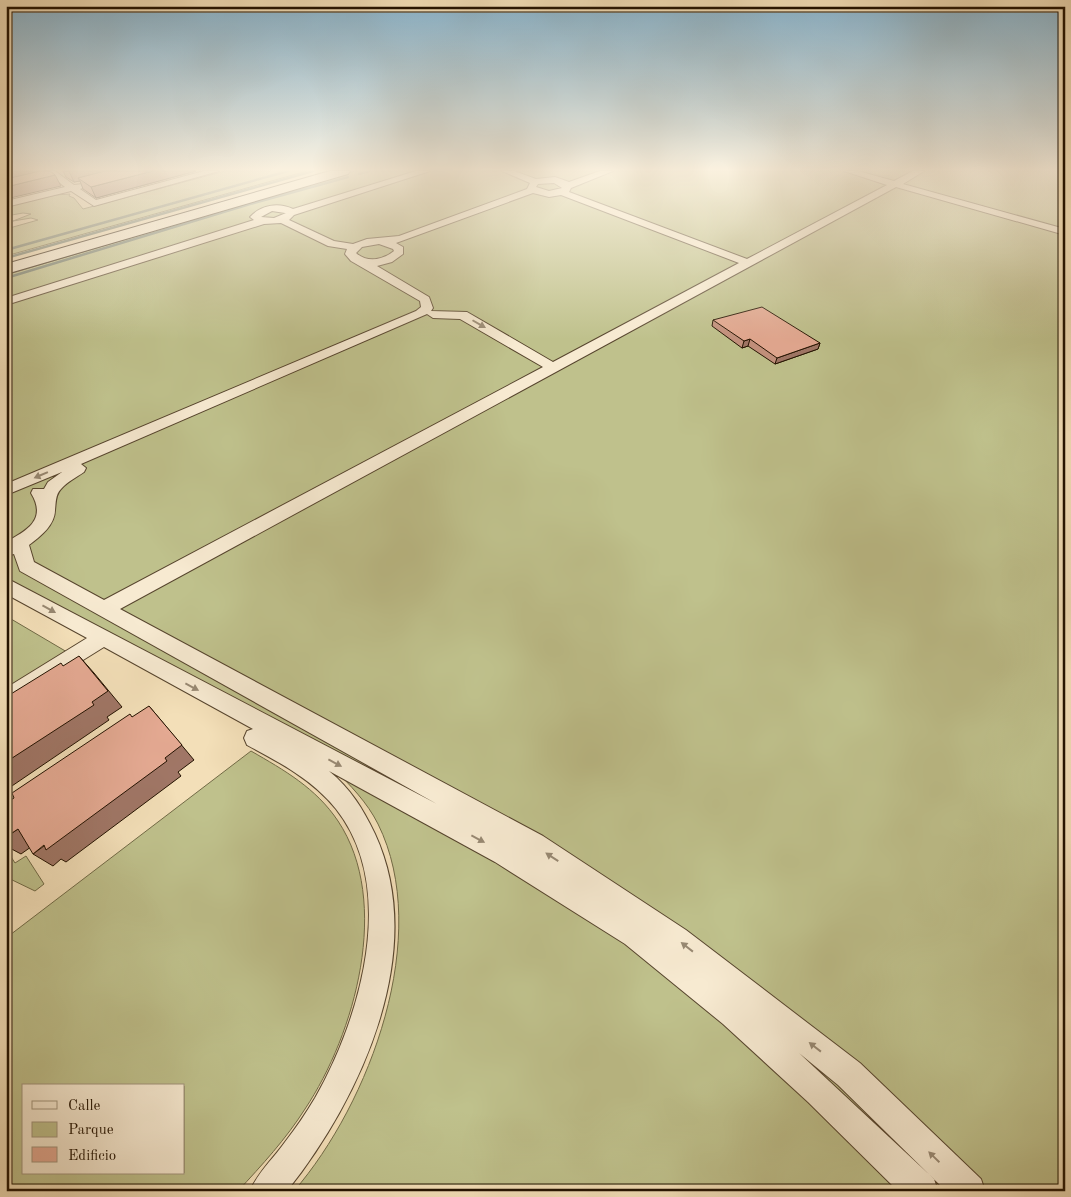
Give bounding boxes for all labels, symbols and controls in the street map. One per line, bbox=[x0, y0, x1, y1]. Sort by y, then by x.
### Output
one-way arrow bbox=[473, 320, 486, 329]
one-way arrow bbox=[34, 472, 48, 480]
one-way arrow bbox=[41, 605, 56, 613]
one-way arrow bbox=[185, 682, 198, 691]
one-way arrow bbox=[328, 759, 342, 767]
one-way arrow bbox=[472, 835, 485, 844]
one-way arrow bbox=[545, 852, 558, 862]
one-way arrow bbox=[681, 941, 694, 952]
one-way arrow bbox=[808, 1042, 822, 1052]
legend bbox=[22, 1084, 185, 1174]
text: Calle bbox=[68, 1099, 101, 1114]
text: Parque bbox=[68, 1123, 114, 1138]
text: Edificio bbox=[68, 1149, 116, 1164]
one-way arrow bbox=[929, 1151, 941, 1163]

